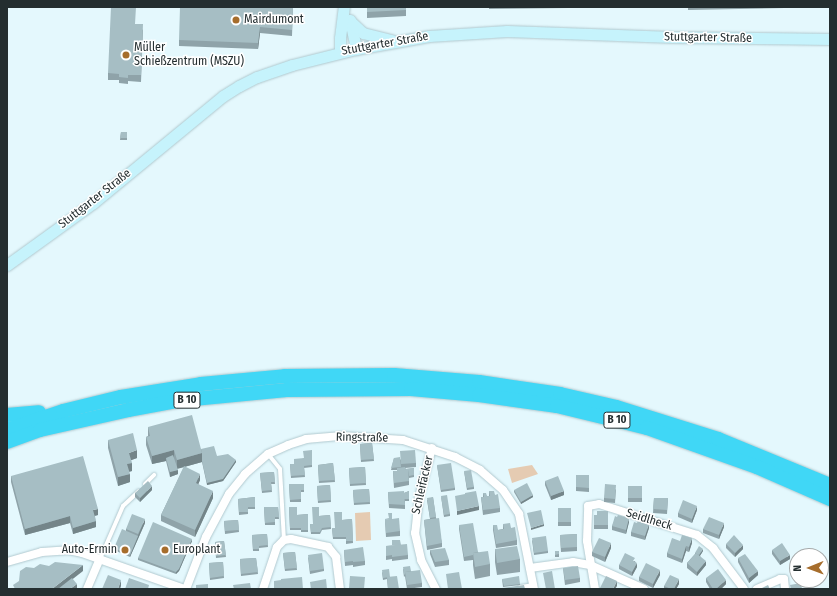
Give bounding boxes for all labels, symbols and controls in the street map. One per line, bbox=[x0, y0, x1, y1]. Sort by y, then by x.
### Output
place label: Mairdumont bbox=[244, 13, 304, 27]
marker: Mairdumont bbox=[231, 15, 241, 25]
street label: Stuttgarter Straße bbox=[340, 29, 430, 59]
street label: Stuttgarter Straße bbox=[664, 30, 752, 46]
place label: Müller Schießzentrum (MSZU) bbox=[134, 41, 244, 69]
marker: Müller Schießzentrum (MSZU) bbox=[121, 50, 131, 60]
street label: Stuttgarter Straße bbox=[56, 166, 134, 232]
road number: B 10 bbox=[173, 391, 201, 409]
road number: B 10 bbox=[603, 411, 631, 429]
street label: Ringstraße bbox=[336, 430, 388, 446]
street label: Schleifäcker bbox=[409, 454, 437, 516]
street label: Seidlheck bbox=[624, 506, 674, 534]
place label: Auto-Ermin bbox=[62, 543, 117, 557]
place label: Europlant bbox=[173, 543, 221, 557]
marker: Auto-Ermin bbox=[120, 545, 130, 555]
marker: Europlant bbox=[160, 545, 170, 555]
north arrow bbox=[789, 548, 829, 588]
text: N bbox=[791, 565, 804, 572]

